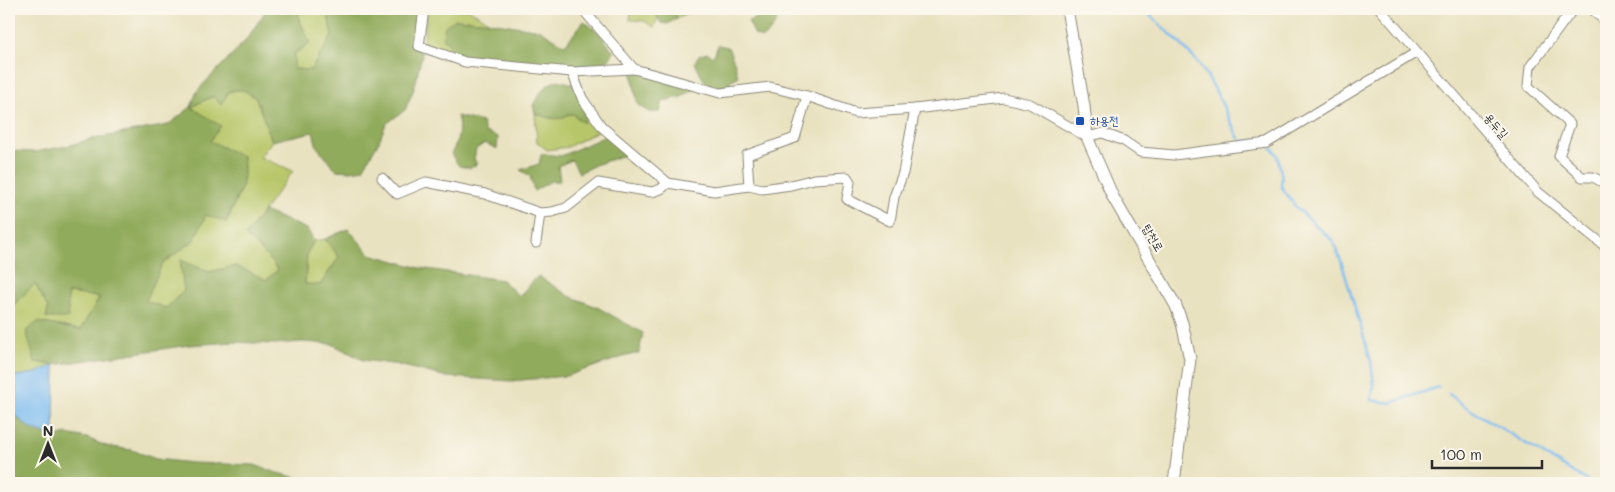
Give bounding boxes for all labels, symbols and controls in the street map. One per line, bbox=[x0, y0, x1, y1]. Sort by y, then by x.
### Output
street label: 용두길 bbox=[1481, 109, 1513, 142]
place label: 하용전 bbox=[1090, 112, 1119, 128]
marker: 하용전 bbox=[1074, 115, 1086, 127]
street label: 탑천로 bbox=[1140, 221, 1168, 254]
north arrow bbox=[22, 420, 72, 470]
text: N bbox=[43, 421, 53, 440]
scale bar bbox=[1432, 437, 1542, 469]
text: 100 m bbox=[1440, 444, 1482, 464]

